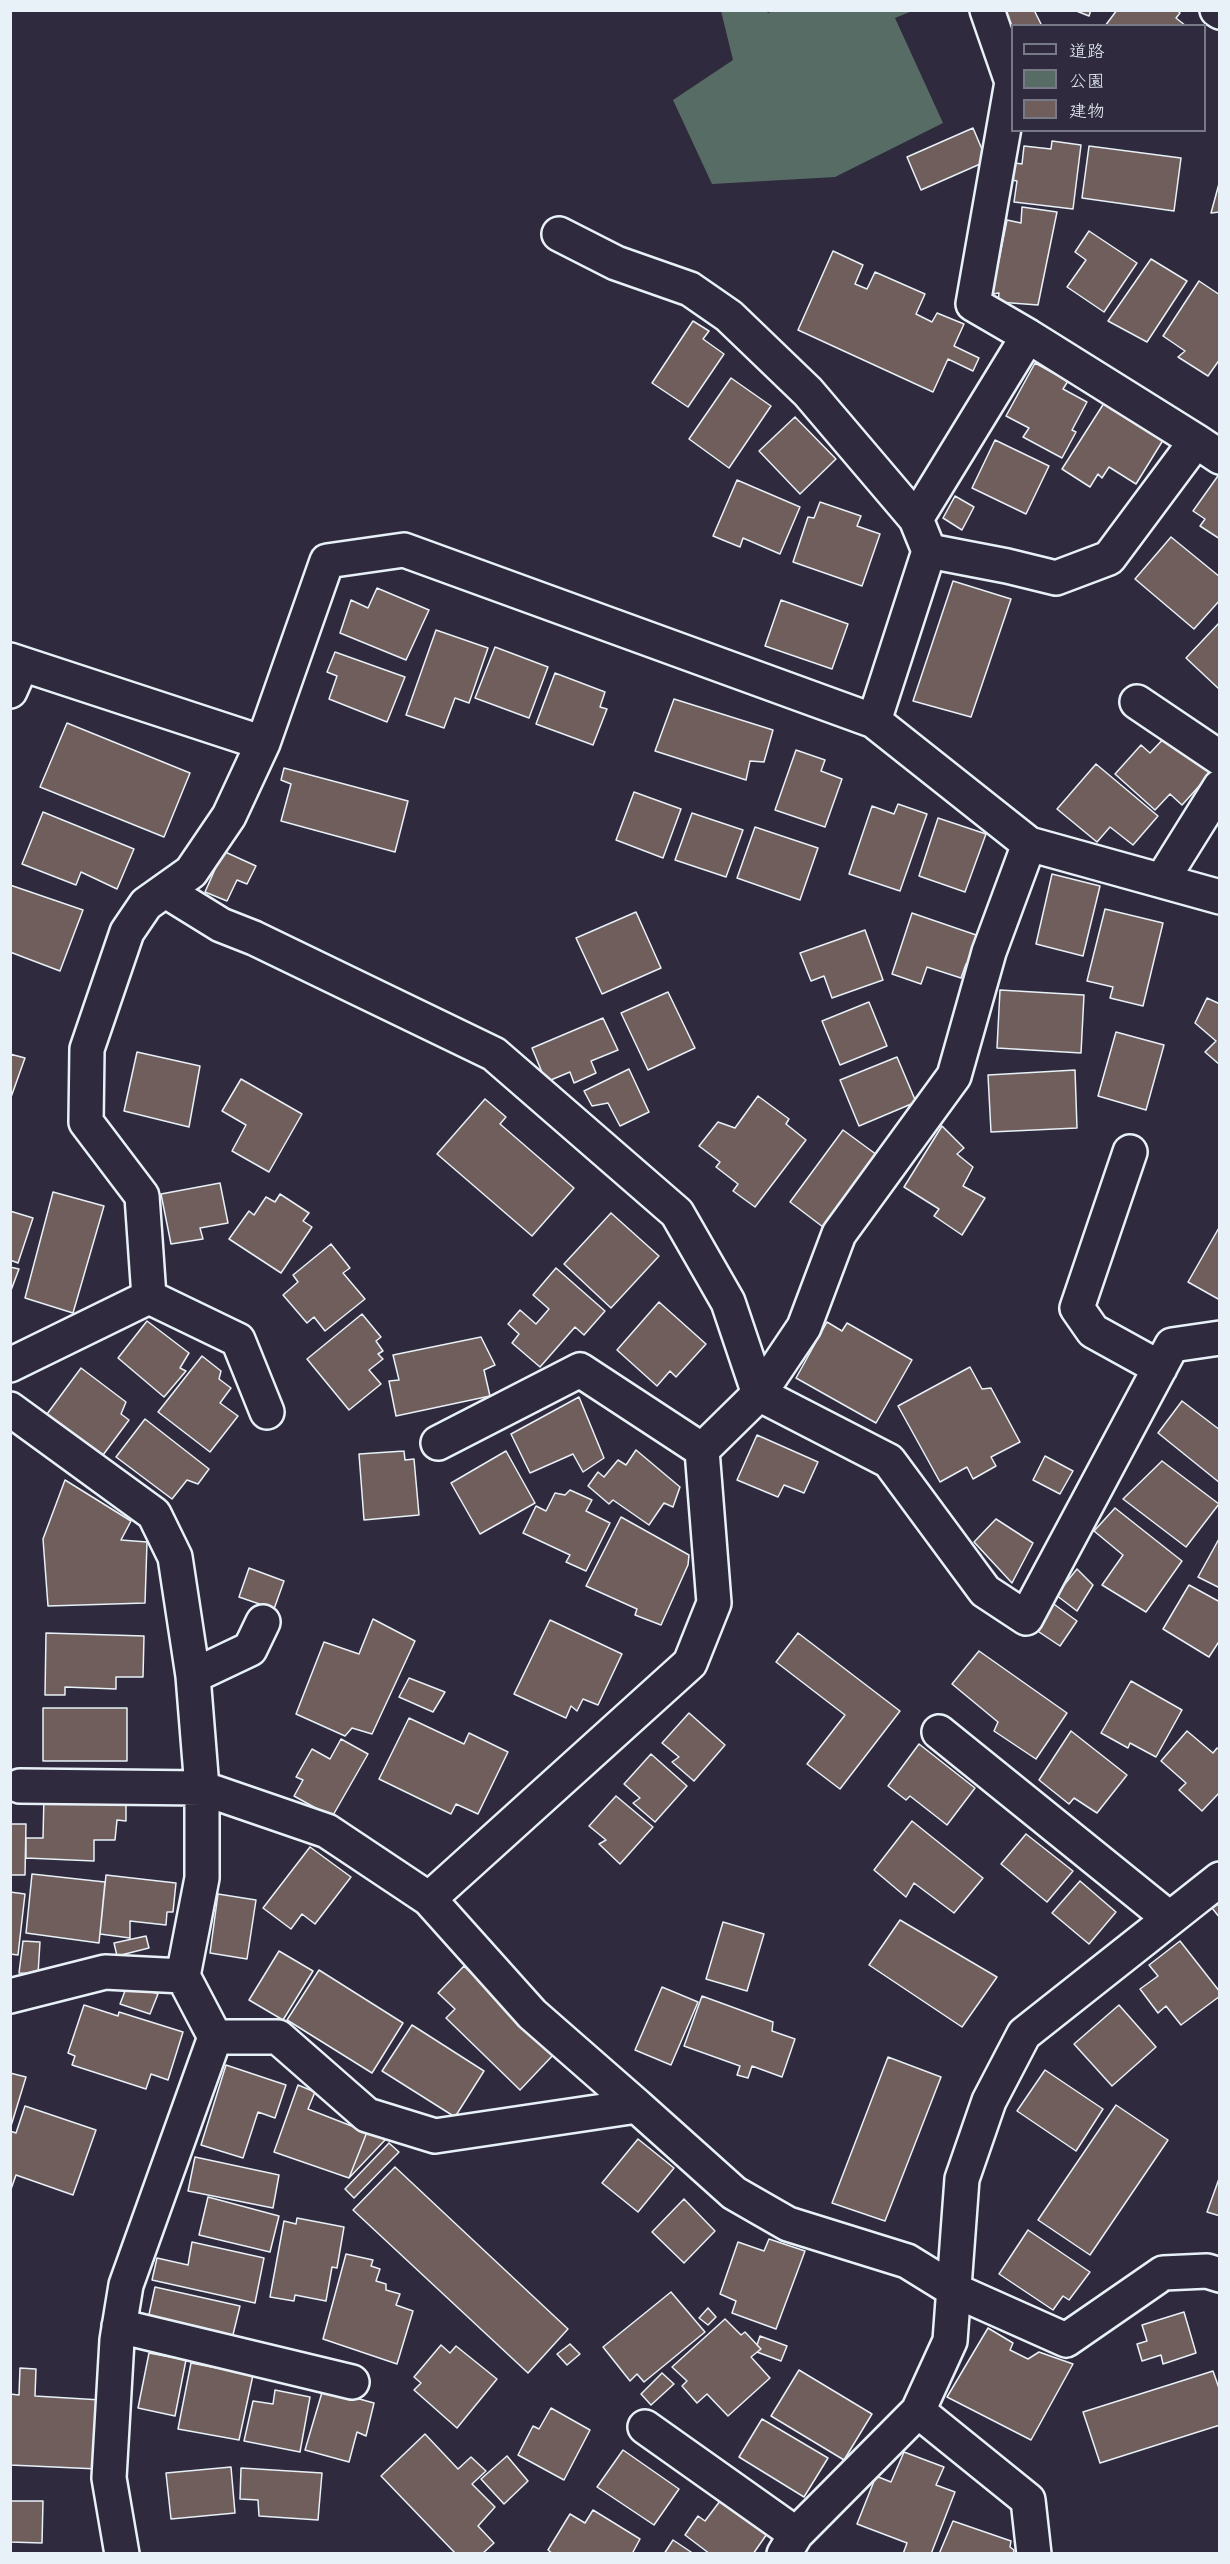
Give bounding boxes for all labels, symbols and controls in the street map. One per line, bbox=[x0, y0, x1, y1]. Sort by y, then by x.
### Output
legend bbox=[1011, 24, 1206, 132]
text: 道路 bbox=[1069, 39, 1105, 62]
text: 公園 bbox=[1069, 69, 1105, 92]
text: 建物 bbox=[1069, 99, 1105, 122]

